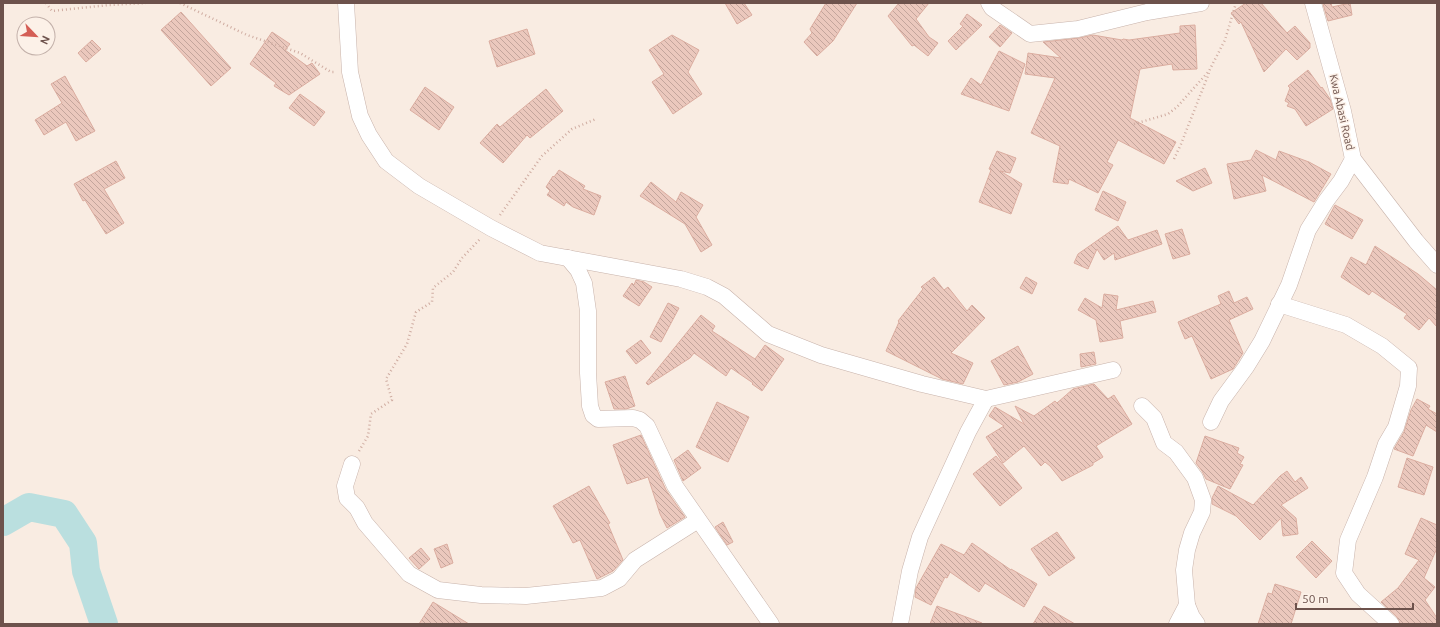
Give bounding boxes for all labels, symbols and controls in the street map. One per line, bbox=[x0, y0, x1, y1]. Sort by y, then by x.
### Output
north arrow bbox=[16, 16, 56, 56]
text: N bbox=[38, 34, 52, 46]
street label: Kwa Abasi Road bbox=[1327, 73, 1357, 151]
scale bar bbox=[1296, 585, 1413, 611]
text: 50 m bbox=[1302, 592, 1329, 605]

